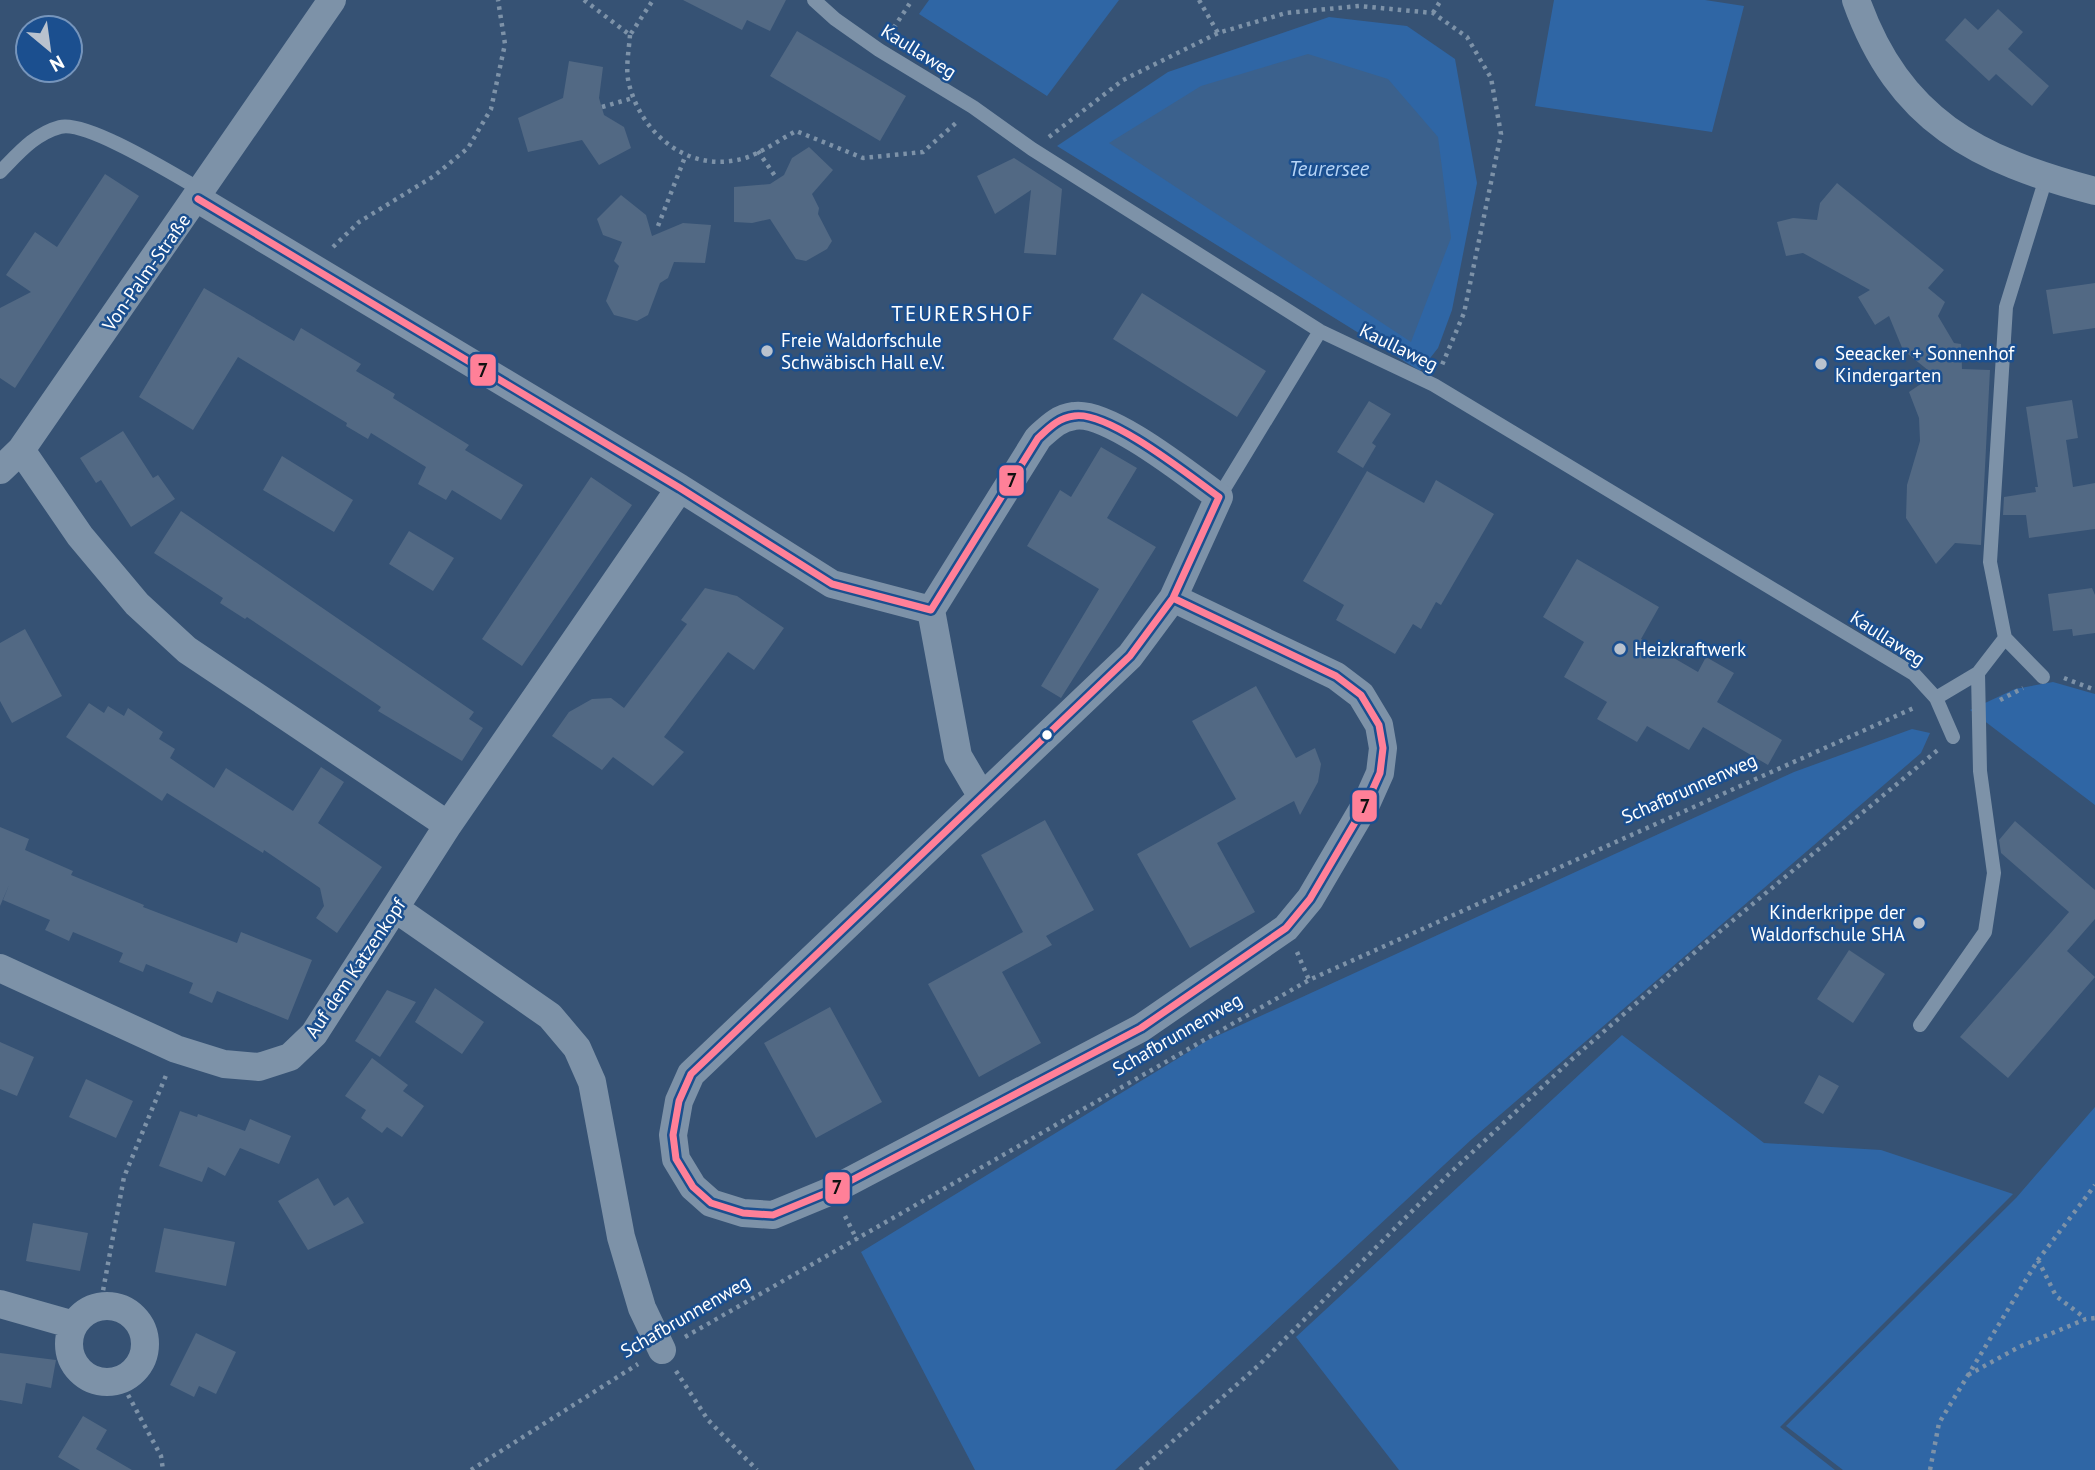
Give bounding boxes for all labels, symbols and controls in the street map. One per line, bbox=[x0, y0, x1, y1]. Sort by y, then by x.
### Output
north arrow bbox=[14, 14, 84, 84]
street label: Kaullaweg bbox=[877, 18, 961, 84]
text: N bbox=[46, 50, 69, 77]
water label: Teurersee bbox=[1289, 155, 1370, 182]
street label: Von-Palm-Straße bbox=[96, 209, 195, 336]
district label: TEURERSHOF bbox=[891, 300, 1035, 327]
street label: Kaullaweg bbox=[1356, 318, 1442, 376]
place label: Freie Waldorfschule Schwäbisch Hall e.V. bbox=[781, 328, 945, 374]
place label: Seeacker + Sonnenhof Kindergarten bbox=[1835, 341, 2015, 387]
marker: Freie Waldorfschule Schwäbisch Hall e.V. bbox=[759, 343, 775, 359]
line badge: 7 bbox=[469, 353, 497, 387]
marker: Seeacker + Sonnenhof Kindergarten bbox=[1813, 356, 1829, 372]
text: 7 bbox=[478, 358, 488, 382]
line badge: 7 bbox=[998, 464, 1025, 497]
text: 7 bbox=[1007, 468, 1017, 492]
street label: Kaullaweg bbox=[1846, 605, 1930, 671]
place label: Heizkraftwerk bbox=[1634, 637, 1746, 661]
marker: Heizkraftwerk bbox=[1612, 641, 1628, 657]
unlabelled marker bbox=[1040, 728, 1054, 742]
street label: Schafbrunnenweg bbox=[1618, 747, 1760, 829]
line badge: 7 bbox=[1351, 789, 1378, 823]
text: 7 bbox=[1360, 794, 1370, 818]
street label: Auf dem Katzenkopf bbox=[299, 893, 411, 1042]
place label: Kinderkrippe der Waldorfschule SHA bbox=[1751, 900, 1906, 946]
marker: Kinderkrippe der Waldorfschule SHA bbox=[1911, 915, 1927, 931]
street label: Schafbrunnenweg bbox=[1108, 987, 1246, 1081]
line badge: 7 bbox=[824, 1171, 851, 1205]
text: 7 bbox=[832, 1175, 842, 1199]
street label: Schafbrunnenweg bbox=[616, 1269, 754, 1363]

